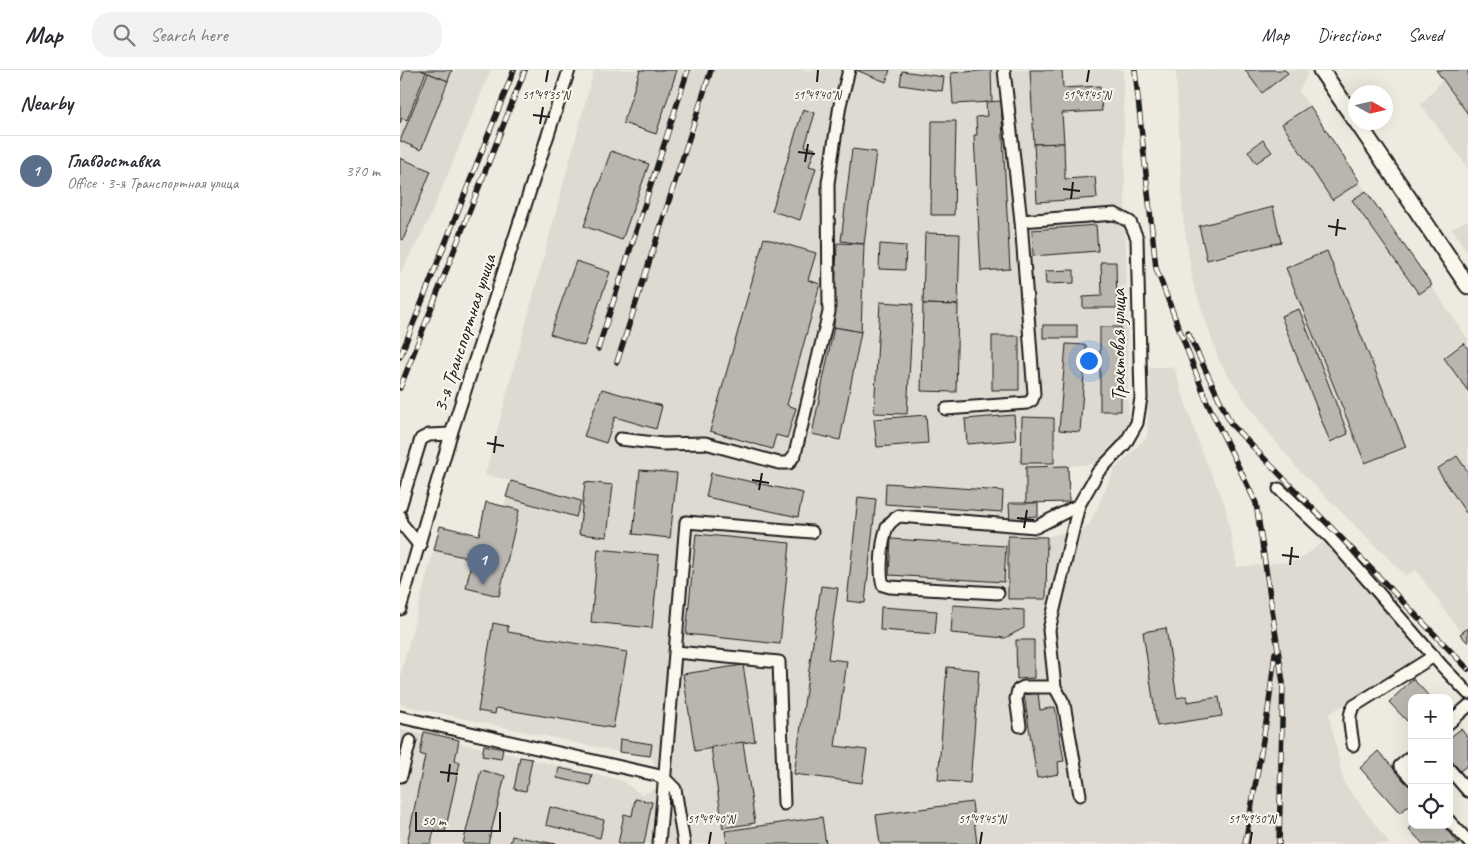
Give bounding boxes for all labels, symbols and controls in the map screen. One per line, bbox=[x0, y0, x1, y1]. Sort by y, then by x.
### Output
search box bbox=[92, 12, 442, 57]
text: Map bbox=[25, 20, 62, 50]
icon: search bbox=[110, 21, 138, 49]
text: Search here bbox=[150, 23, 228, 47]
text: Map bbox=[1262, 24, 1289, 46]
text: Directions bbox=[1317, 24, 1380, 46]
text: Saved bbox=[1408, 24, 1443, 46]
north arrow bbox=[1348, 85, 1393, 130]
text: 51°49'35"N bbox=[522, 87, 571, 103]
text: 51°49'40"N bbox=[793, 87, 842, 103]
text: 51°49'45"N bbox=[1063, 87, 1112, 103]
text: Nearby bbox=[20, 90, 73, 116]
text: Главдоставка bbox=[67, 149, 159, 173]
text: 1 bbox=[32, 161, 40, 181]
text: 370 m bbox=[346, 161, 380, 181]
text: Office · 3-я Транспортная улица bbox=[67, 173, 238, 193]
street label: 3-я Транспортная улица bbox=[427, 249, 502, 415]
street label: Трактовая улица bbox=[1106, 288, 1131, 401]
your location bbox=[1076, 348, 1102, 374]
pin: 1 bbox=[467, 544, 499, 585]
map controls bbox=[1408, 694, 1453, 829]
button: + bbox=[1408, 694, 1453, 739]
button: − bbox=[1408, 739, 1453, 784]
button: locate bbox=[1408, 784, 1453, 829]
scale bar bbox=[415, 809, 501, 832]
text: 51°49'40"N bbox=[687, 811, 736, 827]
text: 51°49'45"N bbox=[958, 811, 1007, 827]
text: 51°49'50"N bbox=[1228, 811, 1277, 827]
text: 50 m bbox=[422, 812, 446, 829]

